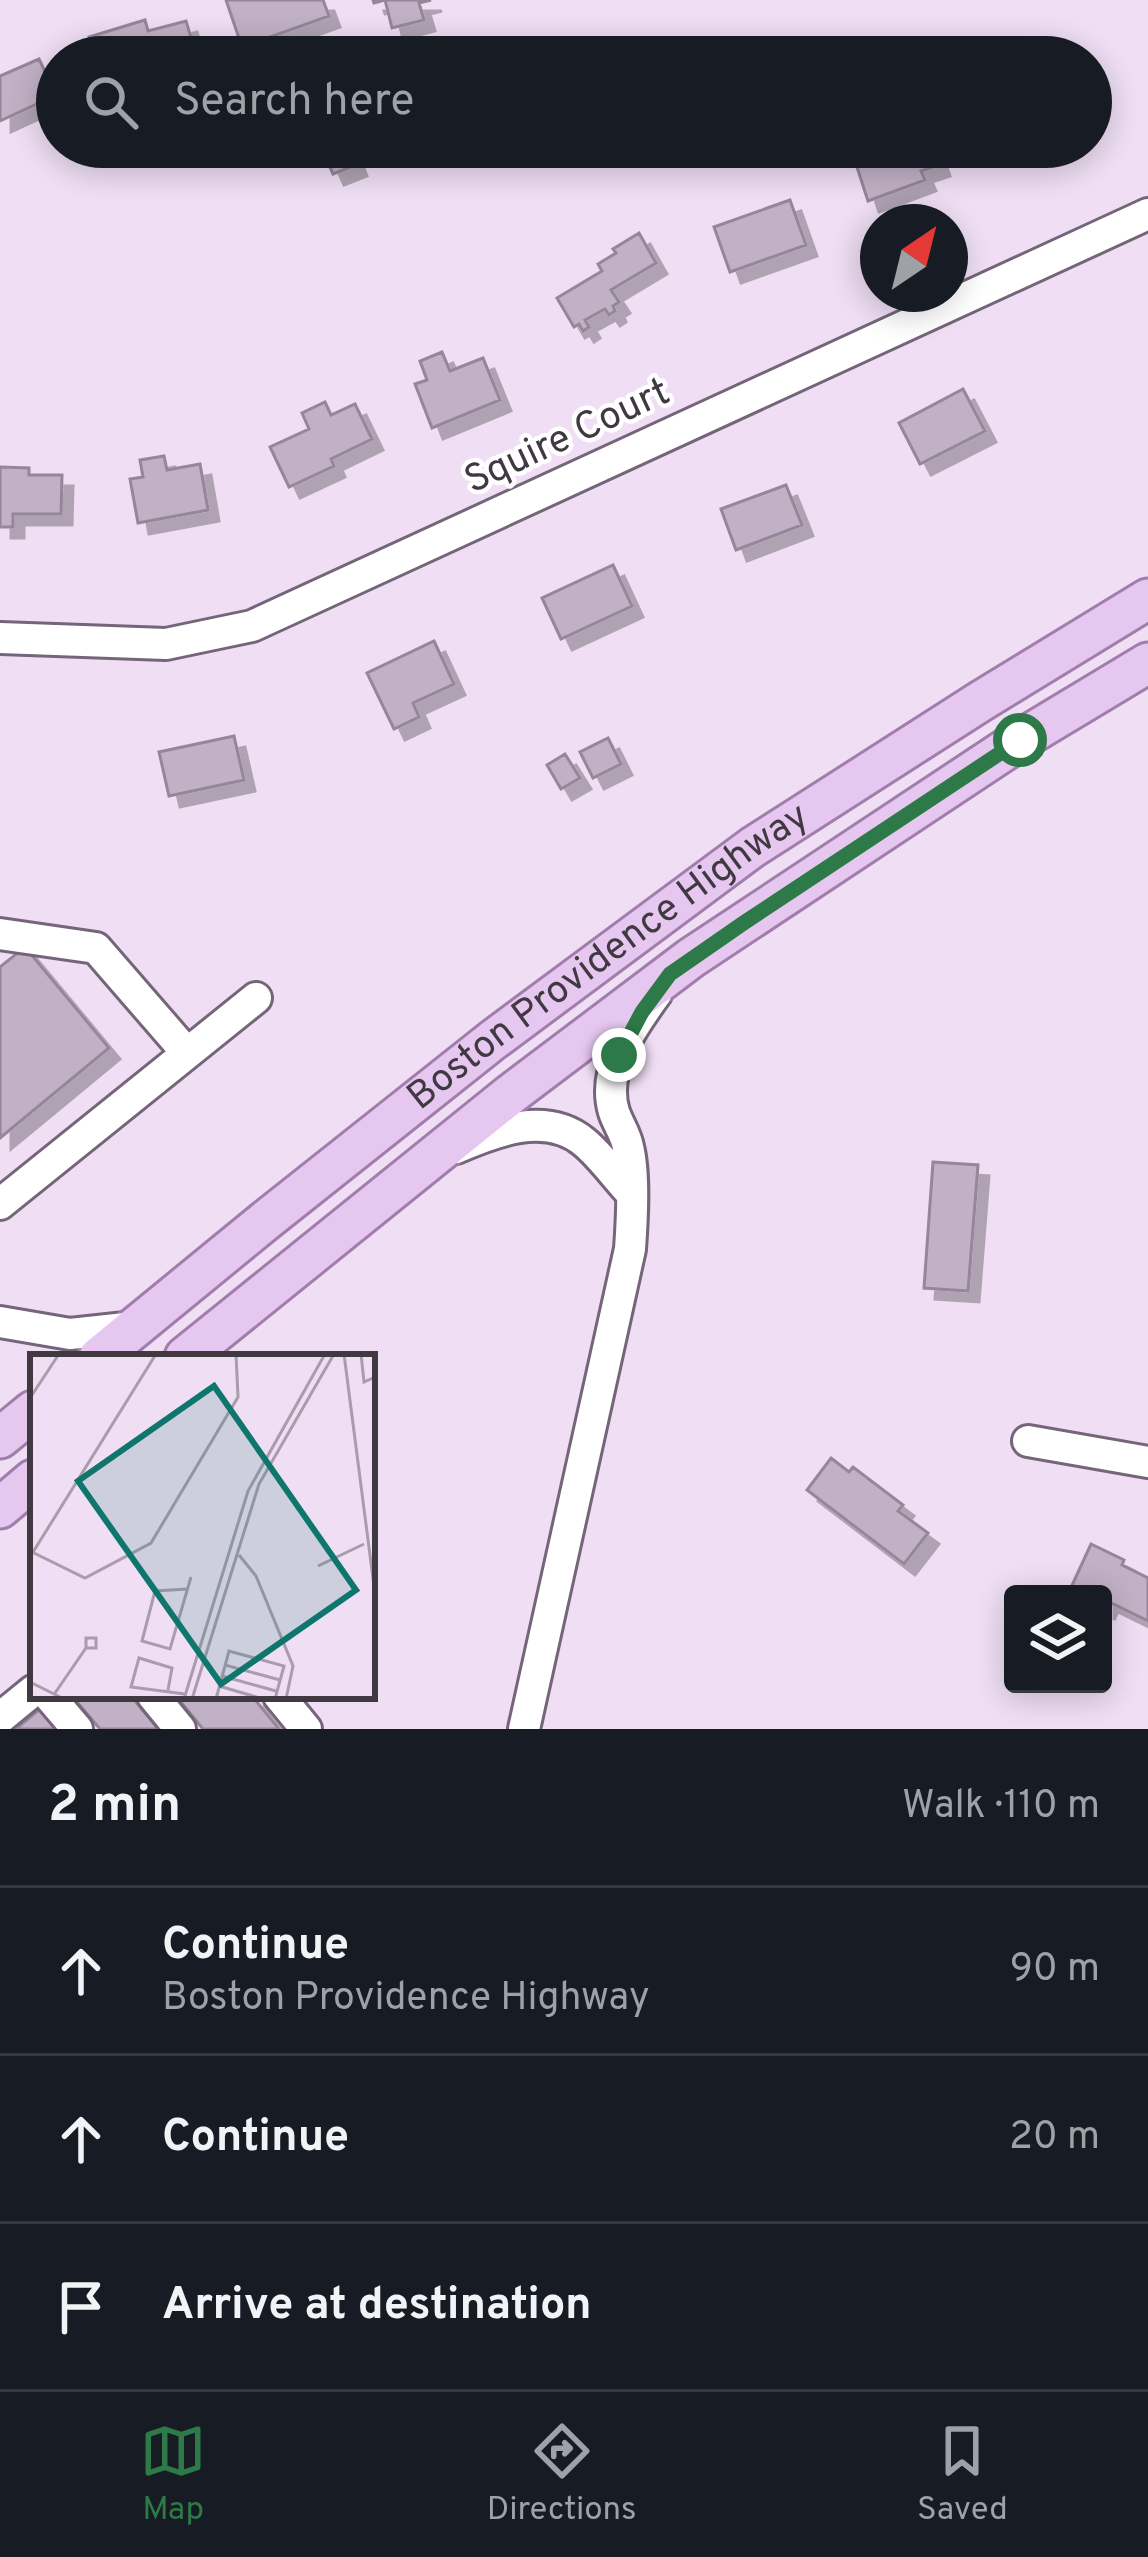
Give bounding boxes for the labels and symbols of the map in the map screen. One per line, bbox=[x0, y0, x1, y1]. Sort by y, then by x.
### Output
north arrow bbox=[860, 204, 968, 312]
street label: Squire Court bbox=[458, 369, 678, 507]
route start bbox=[993, 713, 1047, 767]
street label: Boston Providence Highway bbox=[398, 793, 819, 1122]
route end bbox=[592, 1028, 646, 1082]
inset map bbox=[30, 1354, 375, 1699]

